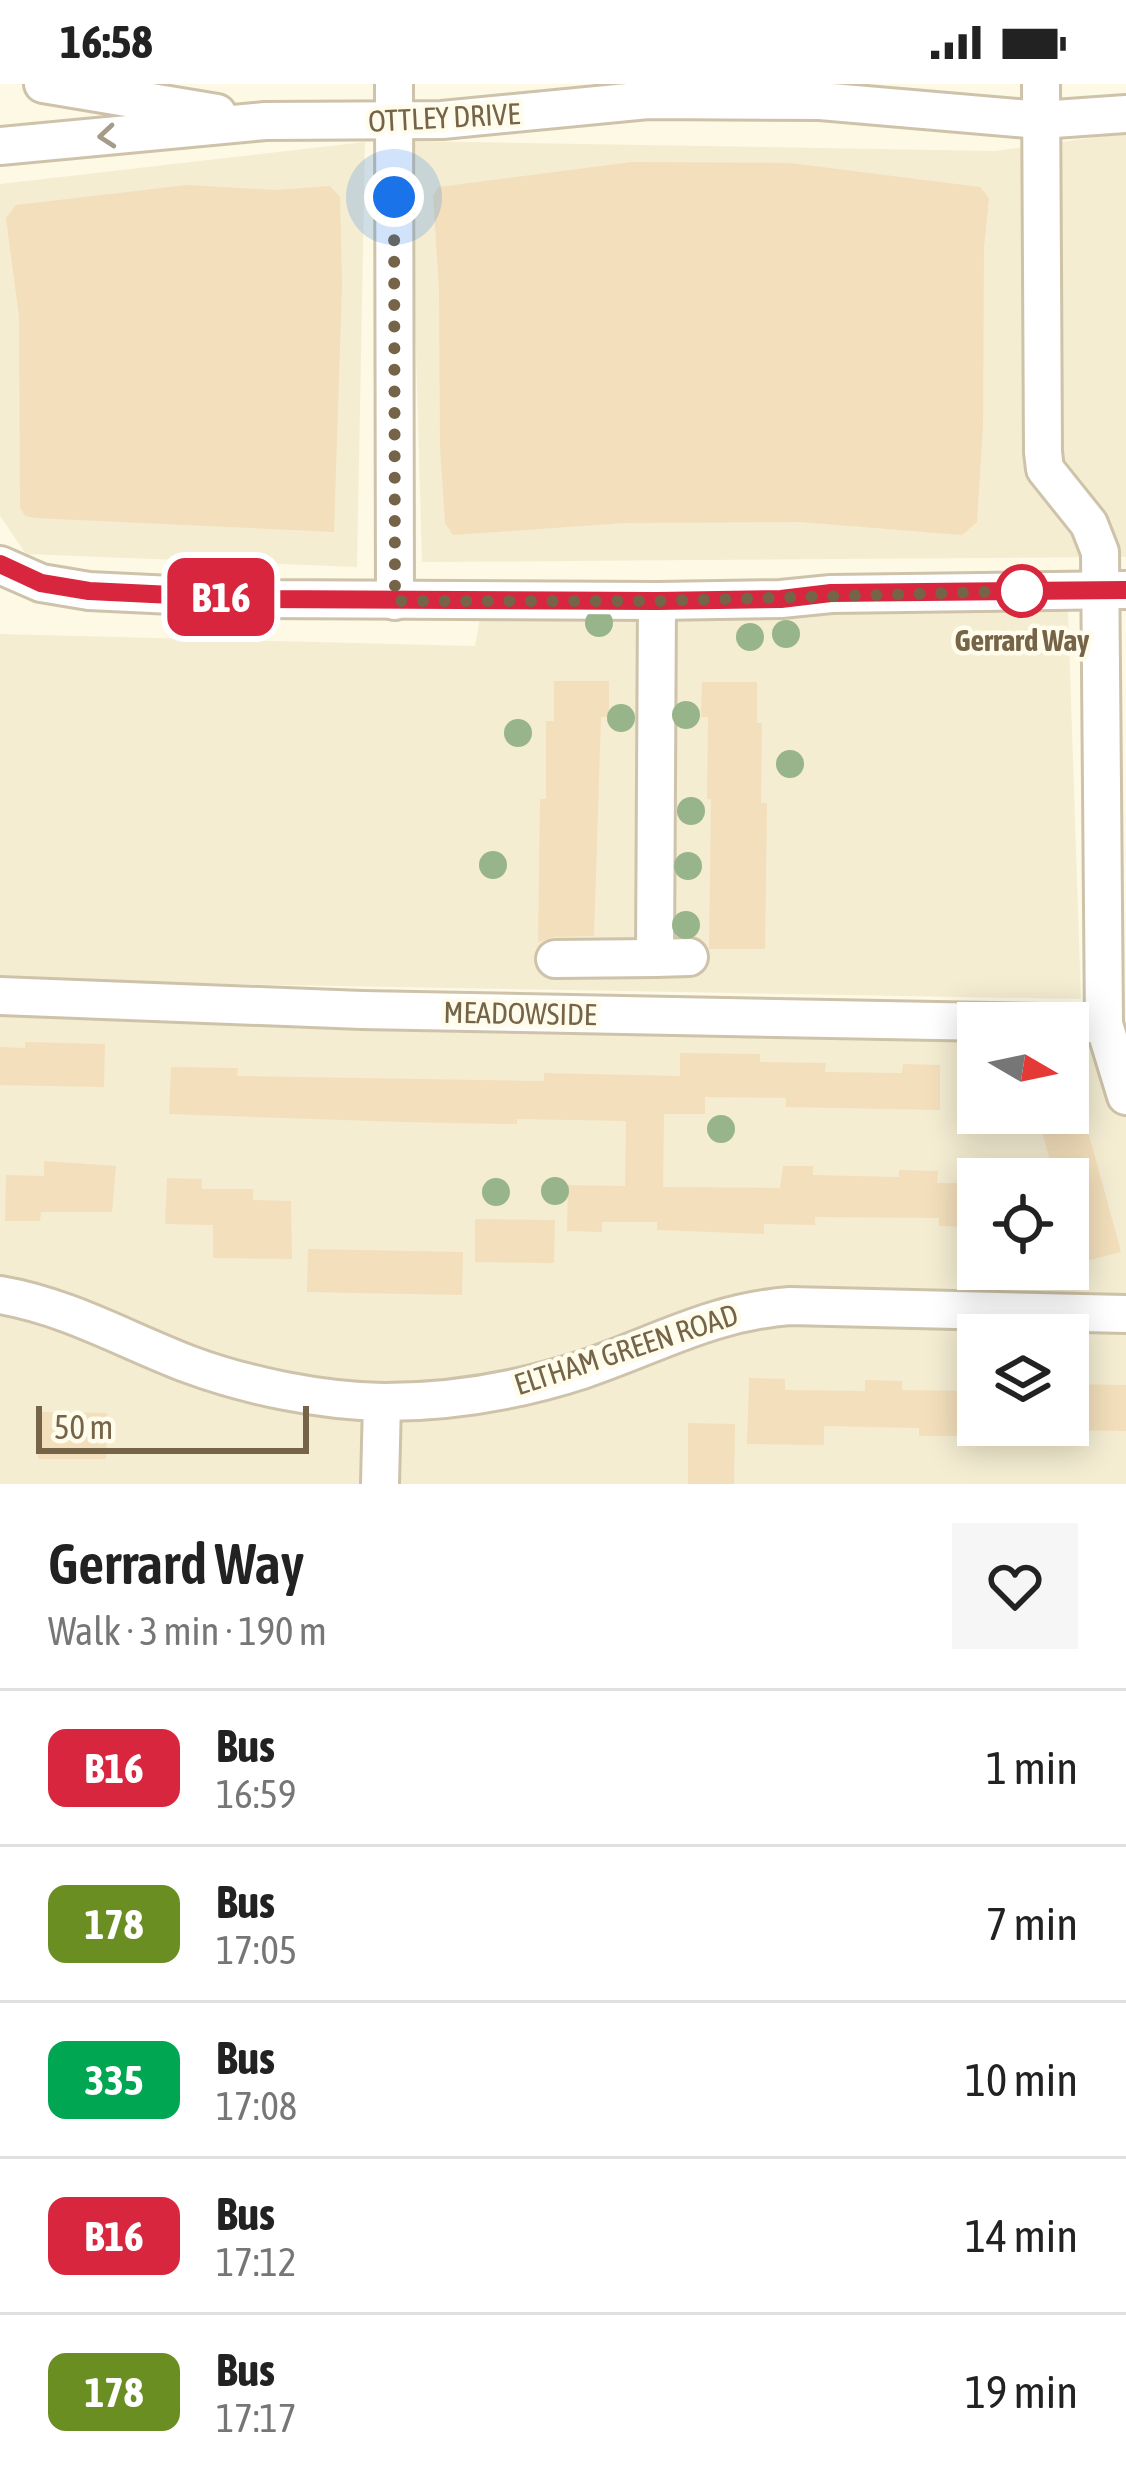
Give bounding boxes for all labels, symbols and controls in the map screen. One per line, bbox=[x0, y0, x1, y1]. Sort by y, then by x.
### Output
text: 16:58 bbox=[60, 16, 153, 68]
street label: OTTLEY DRIVE bbox=[367, 96, 521, 138]
one-way arrow bbox=[97, 123, 116, 148]
your location bbox=[364, 167, 424, 227]
line badge: B16 bbox=[152, 558, 290, 636]
marker: Gerrard Way bbox=[997, 566, 1047, 616]
text: B16 bbox=[191, 573, 251, 621]
place label: Gerrard Way bbox=[955, 623, 1090, 657]
street label: MEADOWSIDE bbox=[443, 995, 597, 1031]
north arrow bbox=[957, 1002, 1089, 1134]
map controls bbox=[957, 1002, 1089, 1446]
button: locate bbox=[957, 1158, 1089, 1290]
street label: ELTHAM GREEN ROAD bbox=[510, 1297, 742, 1401]
button: layers bbox=[957, 1314, 1089, 1446]
scale bar bbox=[36, 1400, 309, 1453]
text: 50 m bbox=[54, 1408, 113, 1446]
button: heart bbox=[952, 1523, 1078, 1649]
text: Gerrard Way bbox=[48, 1531, 304, 1596]
text: Walk · 3 min · 190 m bbox=[48, 1609, 327, 1653]
text: Bus bbox=[216, 1720, 275, 1772]
text: 1 min bbox=[986, 1742, 1078, 1794]
text: B16 bbox=[84, 1744, 144, 1792]
text: 16:59 bbox=[216, 1772, 296, 1816]
text: Bus bbox=[216, 1876, 275, 1928]
text: 7 min bbox=[986, 1898, 1078, 1950]
text: 178 bbox=[84, 1900, 144, 1948]
text: 17:05 bbox=[216, 1928, 297, 1972]
text: Bus bbox=[216, 2032, 275, 2084]
text: 10 min bbox=[965, 2054, 1078, 2106]
text: 335 bbox=[84, 2056, 144, 2104]
text: 17:08 bbox=[216, 2084, 297, 2128]
text: Bus bbox=[216, 2188, 275, 2240]
text: 14 min bbox=[965, 2210, 1078, 2262]
text: B16 bbox=[84, 2212, 144, 2260]
text: 17:12 bbox=[216, 2240, 296, 2284]
text: Bus bbox=[216, 2344, 275, 2396]
text: 19 min bbox=[965, 2366, 1078, 2418]
text: 178 bbox=[84, 2368, 144, 2416]
text: 17:17 bbox=[216, 2396, 296, 2440]

